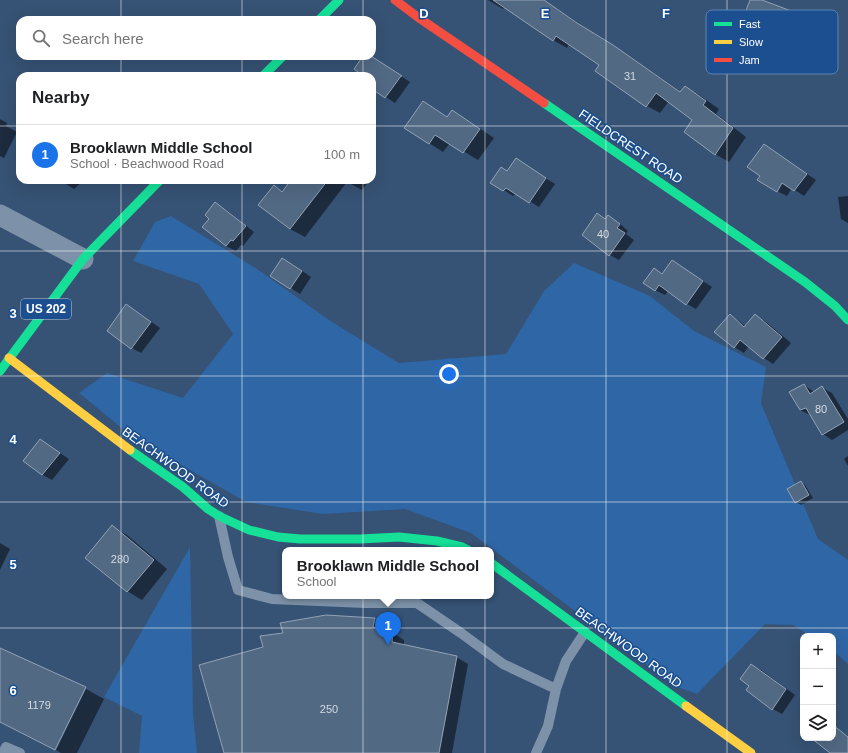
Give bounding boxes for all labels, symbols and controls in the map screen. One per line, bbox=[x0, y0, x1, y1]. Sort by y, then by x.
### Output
text: D bbox=[419, 6, 429, 21]
text: E bbox=[541, 6, 550, 21]
text: F bbox=[662, 6, 670, 21]
legend bbox=[706, 10, 838, 74]
search box bbox=[16, 16, 376, 60]
text: Fast bbox=[739, 18, 760, 30]
icon: search bbox=[30, 27, 52, 49]
text: Search here bbox=[62, 30, 144, 47]
text: Slow bbox=[739, 36, 763, 48]
text: Jam bbox=[739, 54, 760, 66]
house number: 31 bbox=[624, 70, 636, 82]
text: Nearby bbox=[32, 88, 90, 107]
street label: FIELDCREST ROAD bbox=[576, 106, 685, 187]
text: Brooklawn Middle School bbox=[70, 139, 253, 156]
text: 1 bbox=[41, 147, 49, 162]
text: 100 m bbox=[324, 147, 360, 162]
text: School · Beachwood Road bbox=[70, 156, 224, 171]
house number: 40 bbox=[597, 228, 609, 240]
road number: US 202 bbox=[21, 299, 71, 319]
text: 3 bbox=[9, 306, 17, 321]
your location bbox=[439, 364, 459, 384]
house number: 80 bbox=[815, 403, 827, 415]
street label: BEACHWOOD ROAD bbox=[120, 424, 232, 511]
text: 4 bbox=[9, 432, 17, 447]
popup bbox=[282, 547, 494, 599]
house number: 280 bbox=[111, 553, 129, 565]
text: 5 bbox=[9, 557, 17, 572]
text: Brooklawn Middle School bbox=[297, 557, 479, 574]
text: School bbox=[297, 574, 336, 589]
street label: BEACHWOOD ROAD bbox=[573, 604, 685, 691]
pin: 1 bbox=[375, 612, 401, 645]
map controls bbox=[800, 633, 836, 741]
button: + bbox=[800, 633, 836, 669]
button: − bbox=[800, 669, 836, 705]
text: 6 bbox=[9, 683, 17, 698]
house number: 1179 bbox=[27, 699, 51, 711]
house number: 250 bbox=[320, 703, 338, 715]
button: layers bbox=[800, 705, 836, 741]

